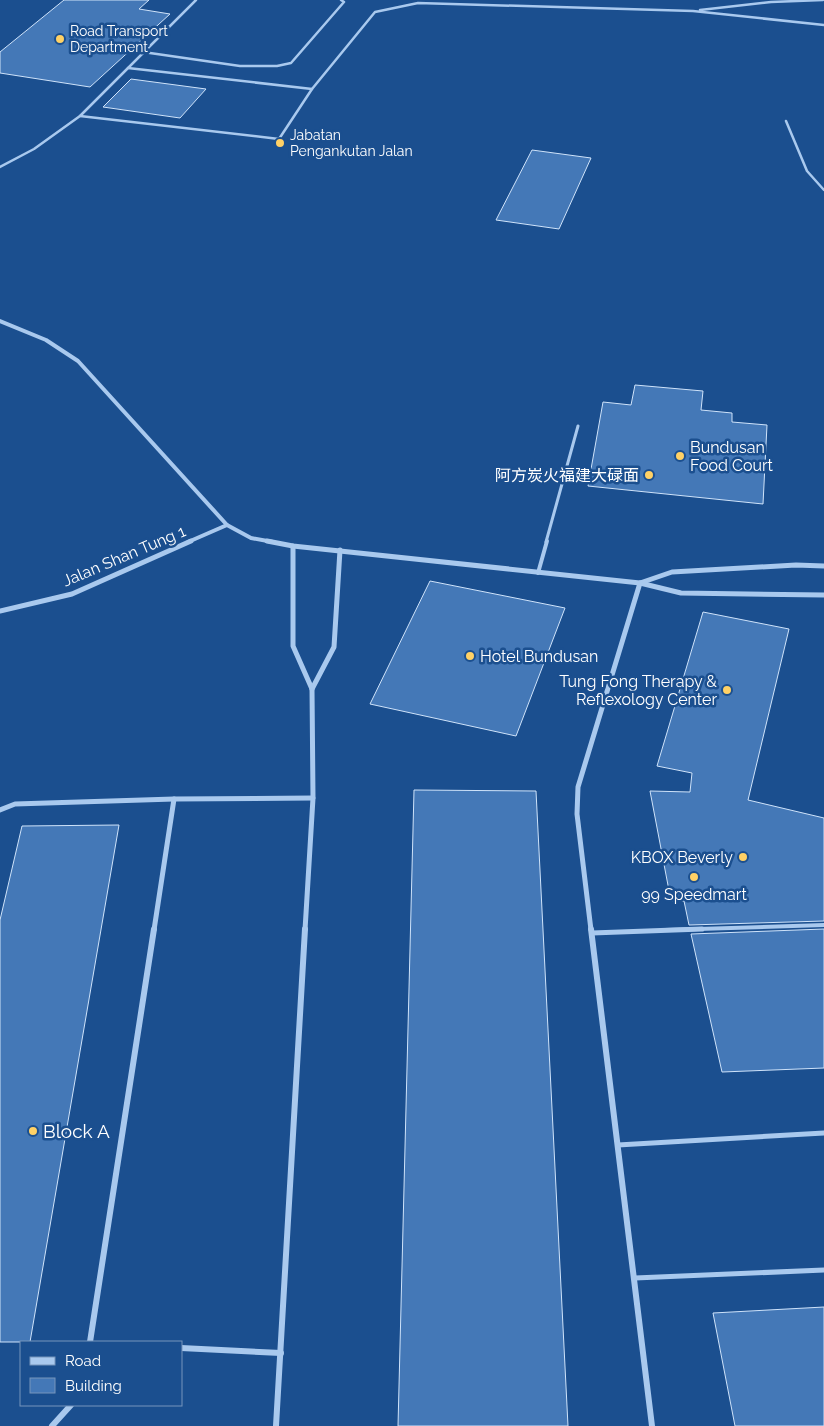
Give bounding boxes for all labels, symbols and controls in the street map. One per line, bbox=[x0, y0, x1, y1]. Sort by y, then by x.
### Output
place label: Road Transport Department bbox=[70, 23, 168, 55]
marker: Road Transport Department bbox=[54, 33, 66, 45]
place label: Jabatan Pengankutan Jalan bbox=[290, 127, 413, 159]
marker: Jabatan Pengankutan Jalan bbox=[274, 137, 286, 149]
place label: Bundusan Food Court bbox=[690, 438, 774, 475]
marker: Bundusan Food Court bbox=[674, 450, 686, 462]
place label: 阿方炭火福建大碌面 bbox=[495, 466, 639, 485]
marker: 阿方炭火福建大碌面 bbox=[643, 469, 655, 481]
street label: Jalan Shan Tung 1 bbox=[60, 522, 188, 590]
place label: Hotel Bundusan bbox=[480, 647, 598, 666]
marker: Hotel Bundusan bbox=[464, 650, 476, 662]
place label: Tung Fong Therapy & Reflexology Center bbox=[559, 672, 717, 709]
marker: Tung Fong Therapy & Reflexology Center bbox=[721, 684, 733, 696]
place label: KBOX Beverly bbox=[631, 848, 733, 867]
marker: KBOX Beverly bbox=[737, 851, 749, 863]
marker: 99 Speedmart bbox=[688, 871, 700, 883]
place label: 99 Speedmart bbox=[641, 885, 747, 904]
place label: Block A bbox=[43, 1120, 110, 1142]
marker: Block A bbox=[27, 1125, 39, 1137]
legend bbox=[20, 1341, 182, 1406]
text: Road bbox=[65, 1352, 101, 1370]
text: Building bbox=[65, 1377, 122, 1395]

